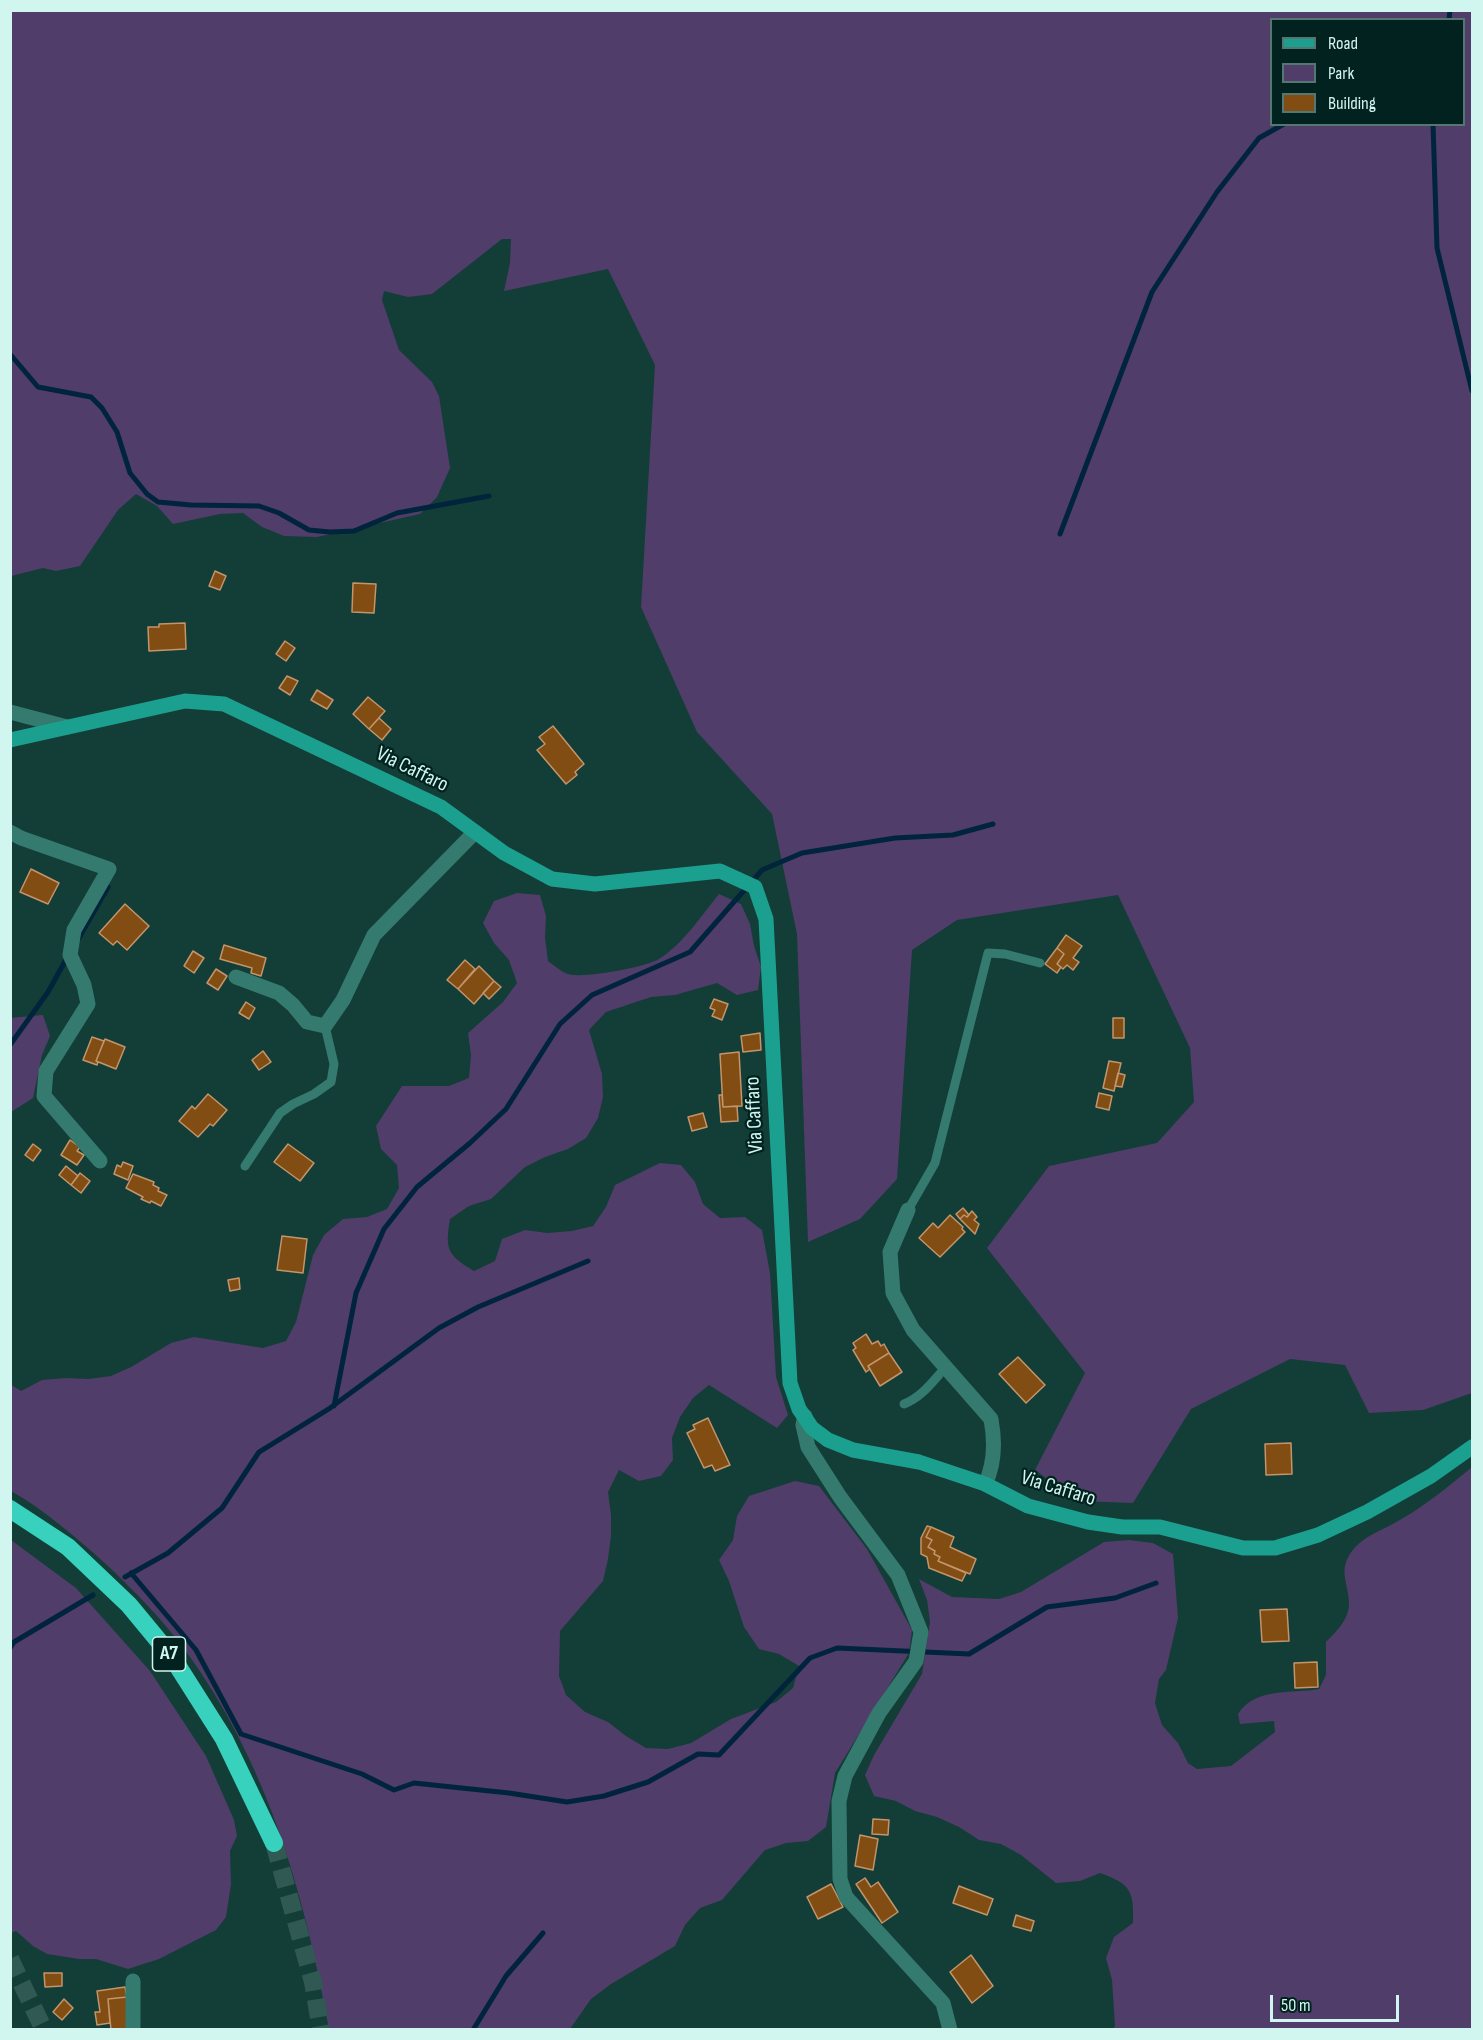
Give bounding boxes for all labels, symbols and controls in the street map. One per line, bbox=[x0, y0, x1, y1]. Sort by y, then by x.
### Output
legend bbox=[1270, 18, 1465, 126]
text: Road bbox=[1328, 33, 1358, 54]
text: Park bbox=[1328, 63, 1354, 84]
text: Building bbox=[1328, 93, 1376, 114]
street label: Via Caffaro bbox=[372, 742, 452, 798]
street label: Via Caffaro bbox=[740, 1076, 770, 1154]
street label: Via Caffaro bbox=[1017, 1466, 1099, 1512]
road number: A7 bbox=[152, 1637, 186, 1671]
scale bar bbox=[1273, 1983, 1402, 2021]
text: 50 m bbox=[1281, 1995, 1311, 2016]

